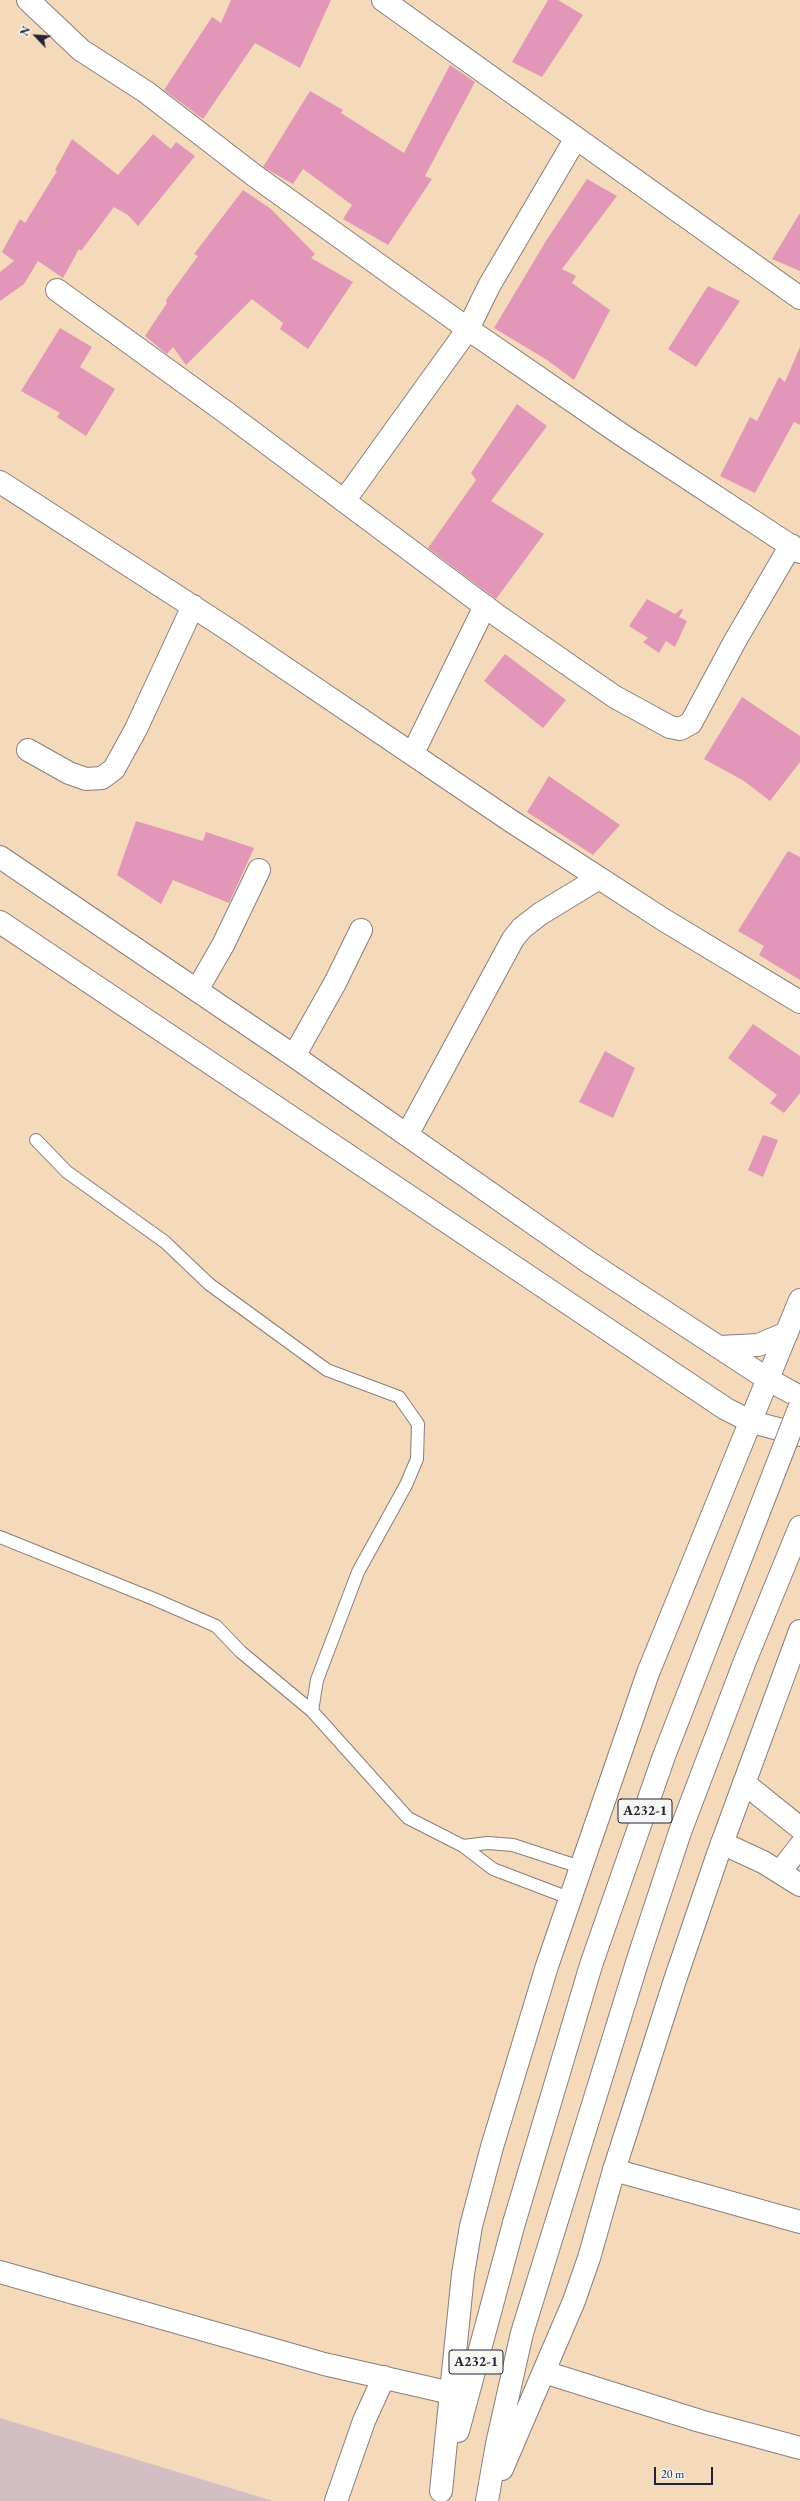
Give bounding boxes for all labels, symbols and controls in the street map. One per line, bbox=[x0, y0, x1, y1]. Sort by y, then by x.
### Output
north arrow bbox=[16, 16, 56, 56]
text: N bbox=[17, 24, 33, 38]
road number: A232-1 bbox=[618, 1799, 672, 1823]
road number: A232-1 bbox=[449, 2350, 503, 2374]
scale bar bbox=[656, 2459, 715, 2485]
text: 20 m bbox=[661, 2466, 684, 2482]

